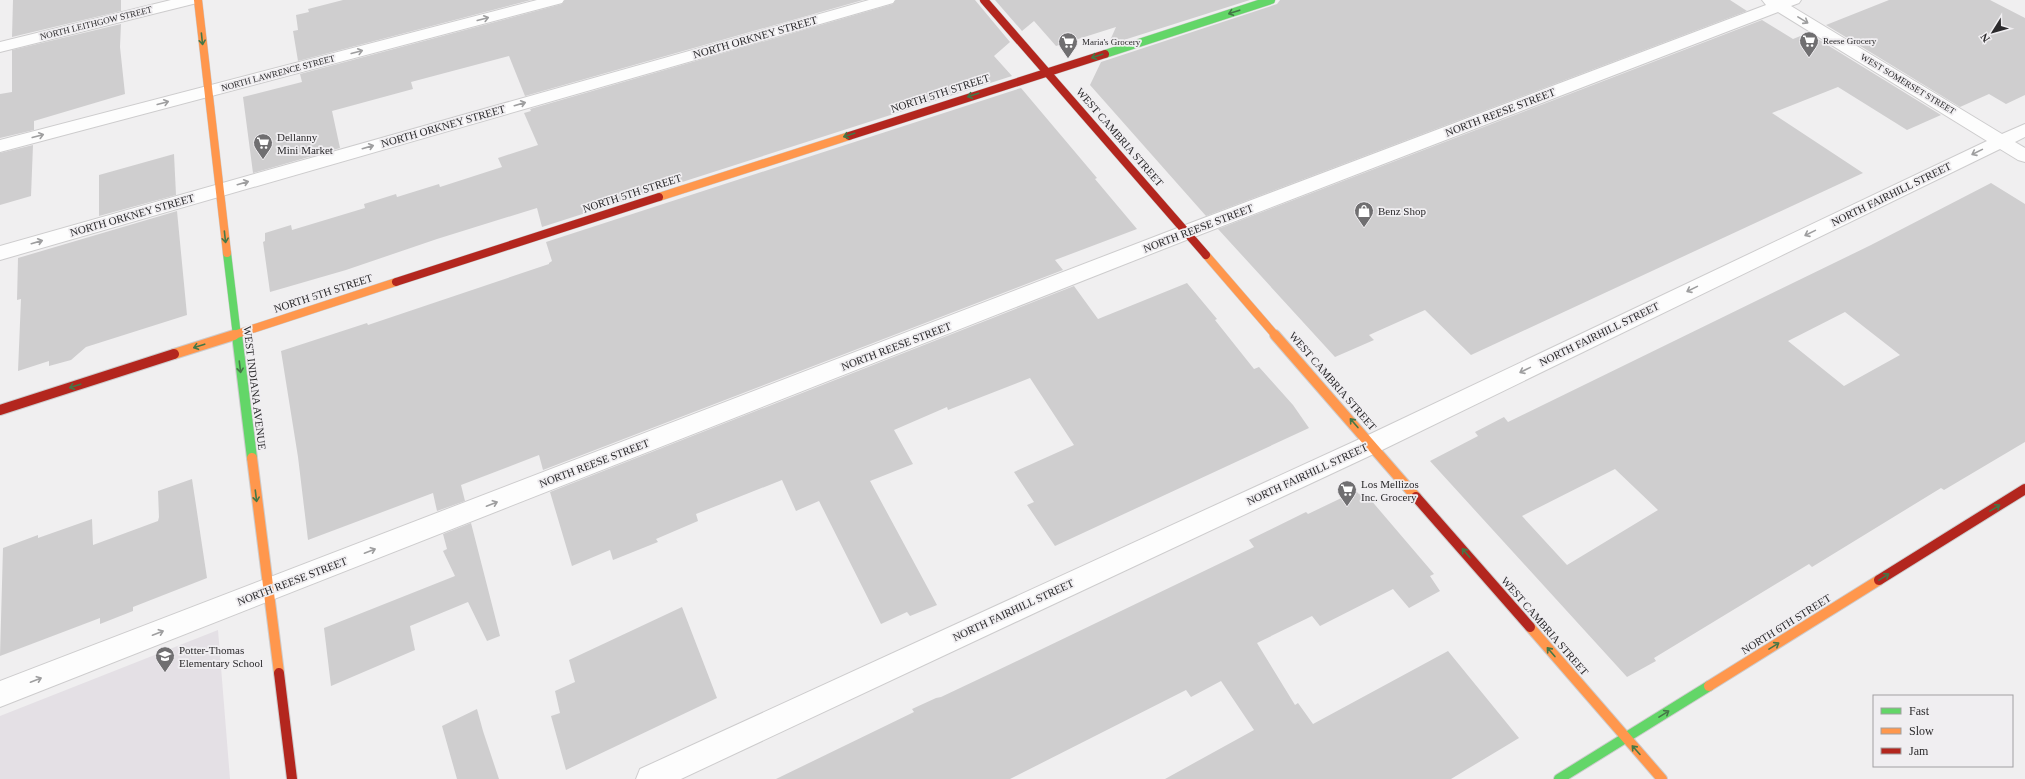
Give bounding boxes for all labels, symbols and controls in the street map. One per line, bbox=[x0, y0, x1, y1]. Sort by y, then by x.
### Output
street label: NORTH LEITHGOW STREET bbox=[39, 4, 154, 42]
one-way arrow bbox=[1227, 9, 1240, 16]
north arrow bbox=[1973, 12, 2013, 52]
street label: NORTH ORKNEY STREET bbox=[692, 13, 819, 60]
one-way arrow bbox=[476, 15, 489, 23]
one-way arrow bbox=[1797, 17, 1809, 25]
supermarket icon: Reese Grocery bbox=[1798, 30, 1820, 58]
supermarket icon: Maria's Grocery bbox=[1057, 31, 1079, 59]
text: N bbox=[1978, 31, 1992, 45]
one-way arrow bbox=[198, 32, 205, 45]
place label: Reese Grocery bbox=[1823, 36, 1877, 46]
place label: Maria's Grocery bbox=[1082, 37, 1141, 47]
one-way arrow bbox=[350, 48, 363, 56]
one-way arrow bbox=[1091, 52, 1103, 60]
street label: WEST SOMERSET STREET bbox=[1859, 52, 1958, 117]
street label: NORTH LAWRENCE STREET bbox=[220, 53, 336, 93]
street label: NORTH 5TH STREET bbox=[889, 71, 991, 115]
street label: WEST CAMBRIA STREET bbox=[1074, 85, 1166, 189]
street label: NORTH REESE STREET bbox=[1443, 85, 1557, 139]
one-way arrow bbox=[967, 92, 979, 100]
one-way arrow bbox=[157, 99, 170, 106]
one-way arrow bbox=[513, 100, 526, 107]
street label: NORTH ORKNEY STREET bbox=[380, 102, 507, 149]
place label: Dellanny Mini Market bbox=[277, 131, 333, 156]
one-way arrow bbox=[31, 132, 44, 139]
supermarket icon: Dellanny Mini Market bbox=[252, 132, 274, 160]
one-way arrow bbox=[843, 132, 855, 140]
one-way arrow bbox=[361, 143, 374, 150]
one-way arrow bbox=[1971, 149, 1983, 156]
street label: NORTH FAIRHILL STREET bbox=[1829, 160, 1953, 228]
street label: NORTH 5TH STREET bbox=[581, 171, 683, 215]
one-way arrow bbox=[236, 179, 249, 186]
street label: NORTH ORKNEY STREET bbox=[69, 191, 196, 238]
shop icon: Benz Shop bbox=[1353, 200, 1375, 228]
street label: NORTH REESE STREET bbox=[1141, 201, 1255, 255]
place label: Benz Shop bbox=[1378, 205, 1426, 217]
one-way arrow bbox=[221, 230, 229, 243]
one-way arrow bbox=[1804, 230, 1816, 237]
one-way arrow bbox=[31, 238, 44, 245]
street label: NORTH 5TH STREET bbox=[272, 271, 374, 315]
one-way arrow bbox=[1687, 286, 1699, 293]
street label: NORTH FAIRHILL STREET bbox=[1537, 300, 1661, 368]
street label: NORTH REESE STREET bbox=[839, 319, 953, 373]
street label: WEST INDIANA AVENUE bbox=[241, 325, 269, 451]
street label: WEST CAMBRIA STREET bbox=[1287, 329, 1379, 433]
one-way arrow bbox=[193, 343, 206, 350]
one-way arrow bbox=[236, 360, 244, 373]
one-way arrow bbox=[1519, 367, 1531, 374]
one-way arrow bbox=[69, 383, 82, 390]
one-way arrow bbox=[1349, 418, 1358, 428]
street label: NORTH REESE STREET bbox=[537, 436, 651, 490]
street label: NORTH FAIRHILL STREET bbox=[1245, 441, 1370, 507]
place label: Los Mellizos Inc. Grocery bbox=[1361, 478, 1419, 503]
supermarket icon: Los Mellizos Inc. Grocery bbox=[1336, 479, 1358, 507]
one-way arrow bbox=[252, 489, 260, 502]
one-way arrow bbox=[485, 499, 497, 507]
one-way arrow bbox=[1989, 504, 2000, 512]
one-way arrow bbox=[364, 546, 376, 554]
one-way arrow bbox=[1462, 548, 1471, 558]
street label: NORTH REESE STREET bbox=[235, 554, 349, 608]
one-way arrow bbox=[1878, 573, 1889, 581]
street label: WEST CAMBRIA STREET bbox=[1499, 574, 1591, 678]
street label: NORTH FAIRHILL STREET bbox=[951, 577, 1076, 643]
street label: NORTH 6TH STREET bbox=[1739, 591, 1833, 656]
one-way arrow bbox=[151, 629, 163, 637]
one-way arrow bbox=[1768, 641, 1780, 649]
place label: Potter-Thomas Elementary School bbox=[179, 644, 263, 669]
school or university icon: Potter-Thomas Elementary School bbox=[154, 645, 176, 673]
one-way arrow bbox=[1547, 647, 1556, 657]
one-way arrow bbox=[30, 675, 42, 683]
legend bbox=[1873, 695, 2013, 767]
text: Fast bbox=[1909, 704, 1930, 718]
one-way arrow bbox=[1658, 710, 1670, 718]
text: Slow bbox=[1909, 724, 1934, 738]
text: Jam bbox=[1909, 744, 1929, 758]
one-way arrow bbox=[1631, 745, 1641, 755]

